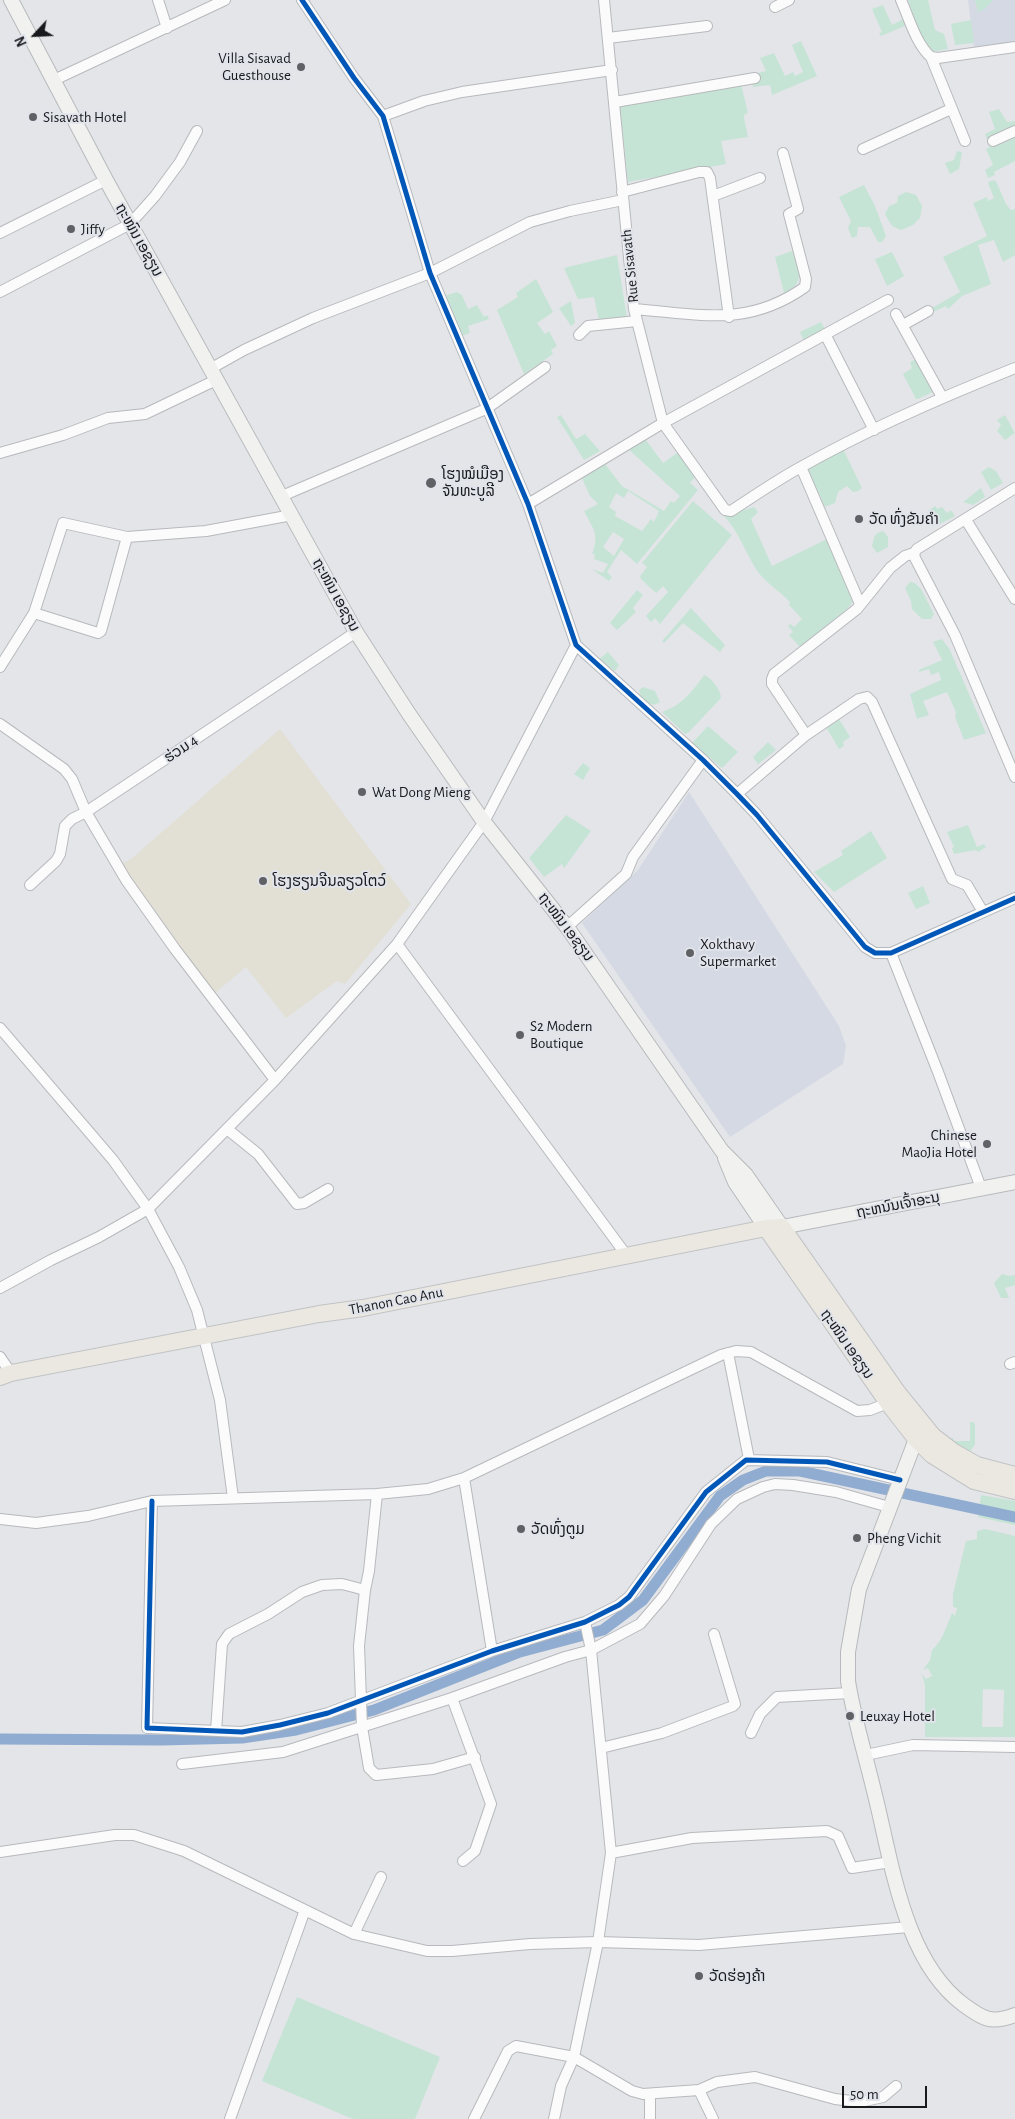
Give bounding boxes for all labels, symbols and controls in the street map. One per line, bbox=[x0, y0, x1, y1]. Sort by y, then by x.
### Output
north arrow bbox=[10, 10, 60, 60]
text: N bbox=[13, 34, 30, 49]
place label: Villa Sisavad Guesthouse bbox=[218, 49, 291, 84]
marker: Villa Sisavad Guesthouse bbox=[295, 61, 307, 73]
place label: Sisavath Hotel bbox=[43, 108, 127, 126]
marker: Sisavath Hotel bbox=[27, 111, 39, 123]
street label: ຖະໜົນ ເອຊຽນ bbox=[111, 200, 167, 280]
place label: Jiffy bbox=[81, 220, 105, 238]
marker: Jiffy bbox=[65, 223, 77, 235]
street label: Rue Sisavath bbox=[617, 228, 643, 304]
place label: ໂຮງໝໍເມືອງ ຈັນທະບູລີ bbox=[442, 465, 504, 500]
marker: ໂຮງໝໍເມືອງ ຈັນທະບູລີ bbox=[424, 476, 438, 490]
place label: ວັດ ທົ່ງຂັນຄຳ bbox=[869, 510, 939, 528]
marker: ວັດ ທົ່ງຂັນຄຳ bbox=[853, 513, 865, 525]
street label: ຖະໜົນ ເອຊຽນ bbox=[308, 555, 364, 635]
street label: ຮ່ວມ 4 bbox=[161, 731, 201, 767]
place label: Wat Dong Mieng bbox=[372, 783, 471, 801]
marker: Wat Dong Mieng bbox=[356, 786, 368, 798]
place label: ໂຮງຮຽນຈີນລຽວໂຕວ໌ bbox=[273, 872, 386, 890]
marker: ໂຮງຮຽນຈີນລຽວໂຕວ໌ bbox=[257, 875, 269, 887]
street label: ຖະໜົນ ເອຊຽນ bbox=[534, 889, 598, 965]
place label: Xokthavy Supermarket bbox=[700, 935, 776, 970]
marker: Xokthavy Supermarket bbox=[684, 947, 696, 959]
place label: S2 Modern Boutique bbox=[530, 1017, 593, 1052]
marker: S2 Modern Boutique bbox=[514, 1029, 526, 1041]
place label: Chinese MaoJia Hotel bbox=[901, 1126, 977, 1161]
marker: Chinese MaoJia Hotel bbox=[981, 1138, 993, 1150]
street label: ຖະຫນົນເຈົ້າອະນຸ bbox=[855, 1188, 941, 1222]
street label: Thanon Cao Anu bbox=[347, 1283, 445, 1319]
street label: ຖະໜົນ ເອຊຽນ bbox=[816, 1305, 878, 1383]
place label: ວັດທົ່ງຕູມ bbox=[531, 1520, 585, 1538]
marker: ວັດທົ່ງຕູມ bbox=[515, 1523, 527, 1535]
place label: Pheng Vichit bbox=[867, 1529, 941, 1547]
marker: Pheng Vichit bbox=[851, 1532, 863, 1544]
place label: Leuxay Hotel bbox=[860, 1707, 935, 1725]
marker: Leuxay Hotel bbox=[844, 1710, 856, 1722]
place label: ວັດຮ່ອງຄ້າ bbox=[709, 1967, 765, 1985]
marker: ວັດຮ່ອງຄ້າ bbox=[693, 1970, 705, 1982]
scale bar bbox=[845, 2076, 930, 2108]
text: 50 m bbox=[850, 2087, 879, 2102]

